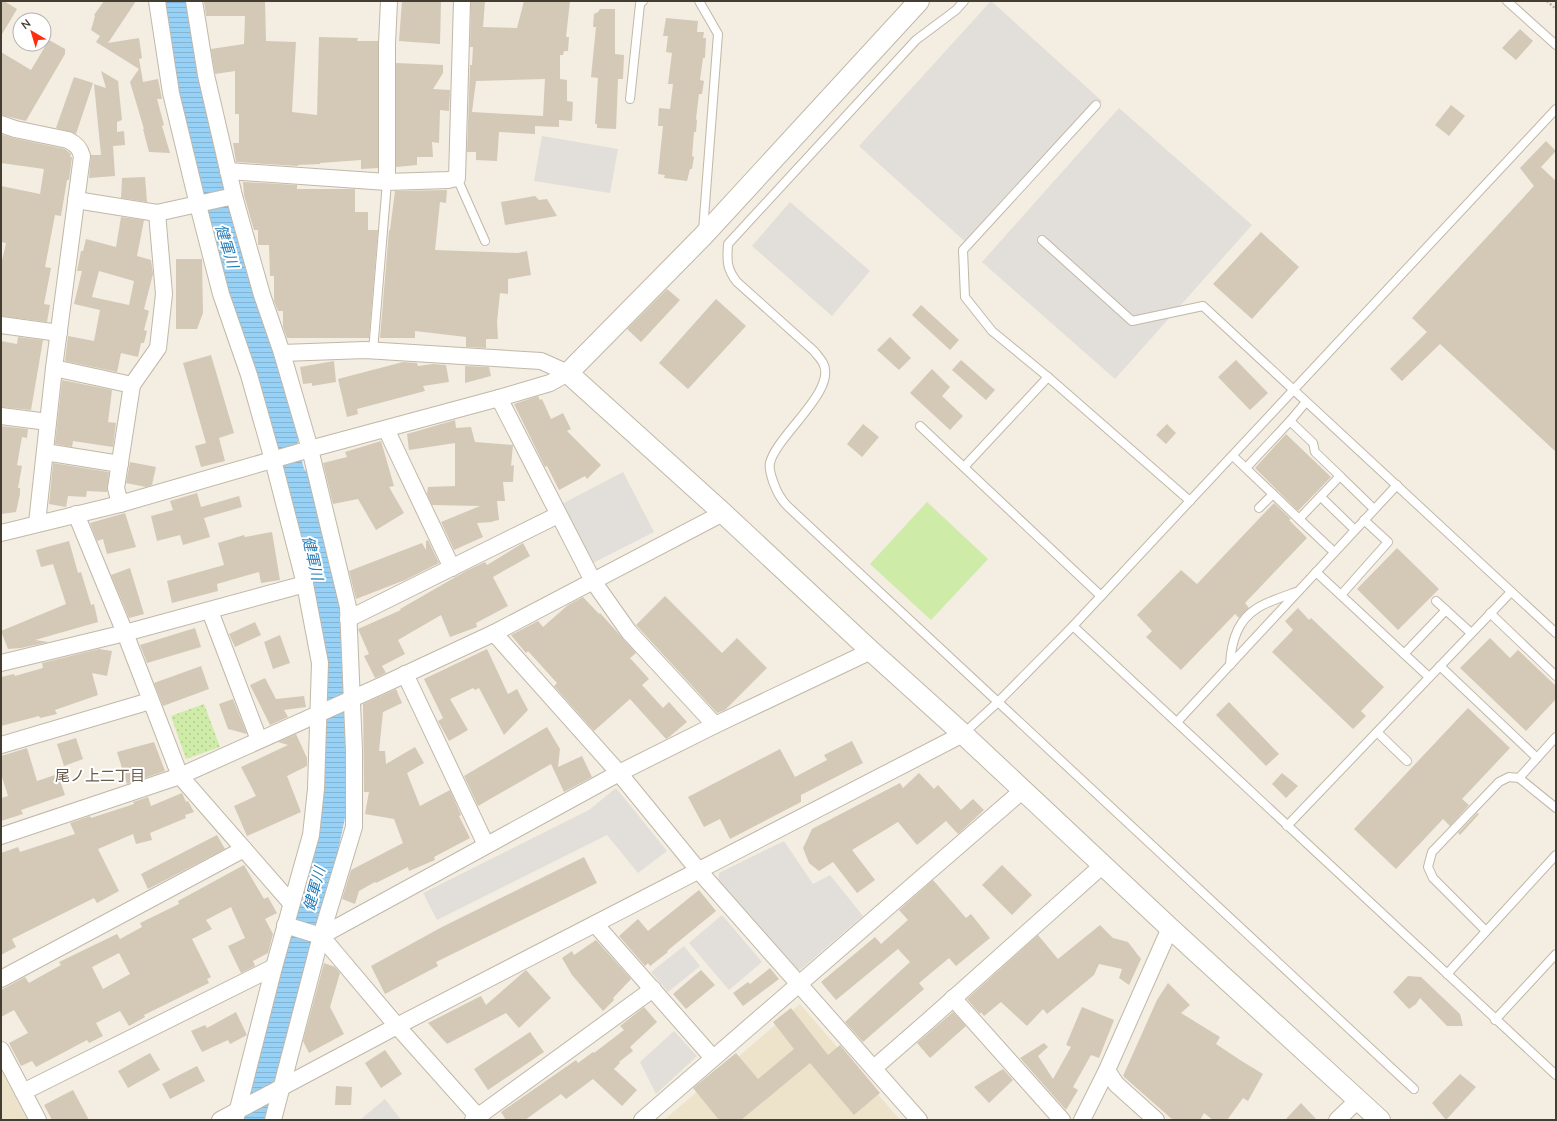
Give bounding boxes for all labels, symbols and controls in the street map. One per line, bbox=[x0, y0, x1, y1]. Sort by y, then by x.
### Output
north arrow bbox=[12, 12, 52, 52]
text: N bbox=[18, 16, 33, 32]
water label: 健軍川 bbox=[211, 222, 243, 272]
water label: 健軍川 bbox=[299, 534, 328, 584]
district label: 尾ノ上二丁目 bbox=[55, 766, 145, 785]
water label: 健軍川 bbox=[299, 863, 330, 913]

